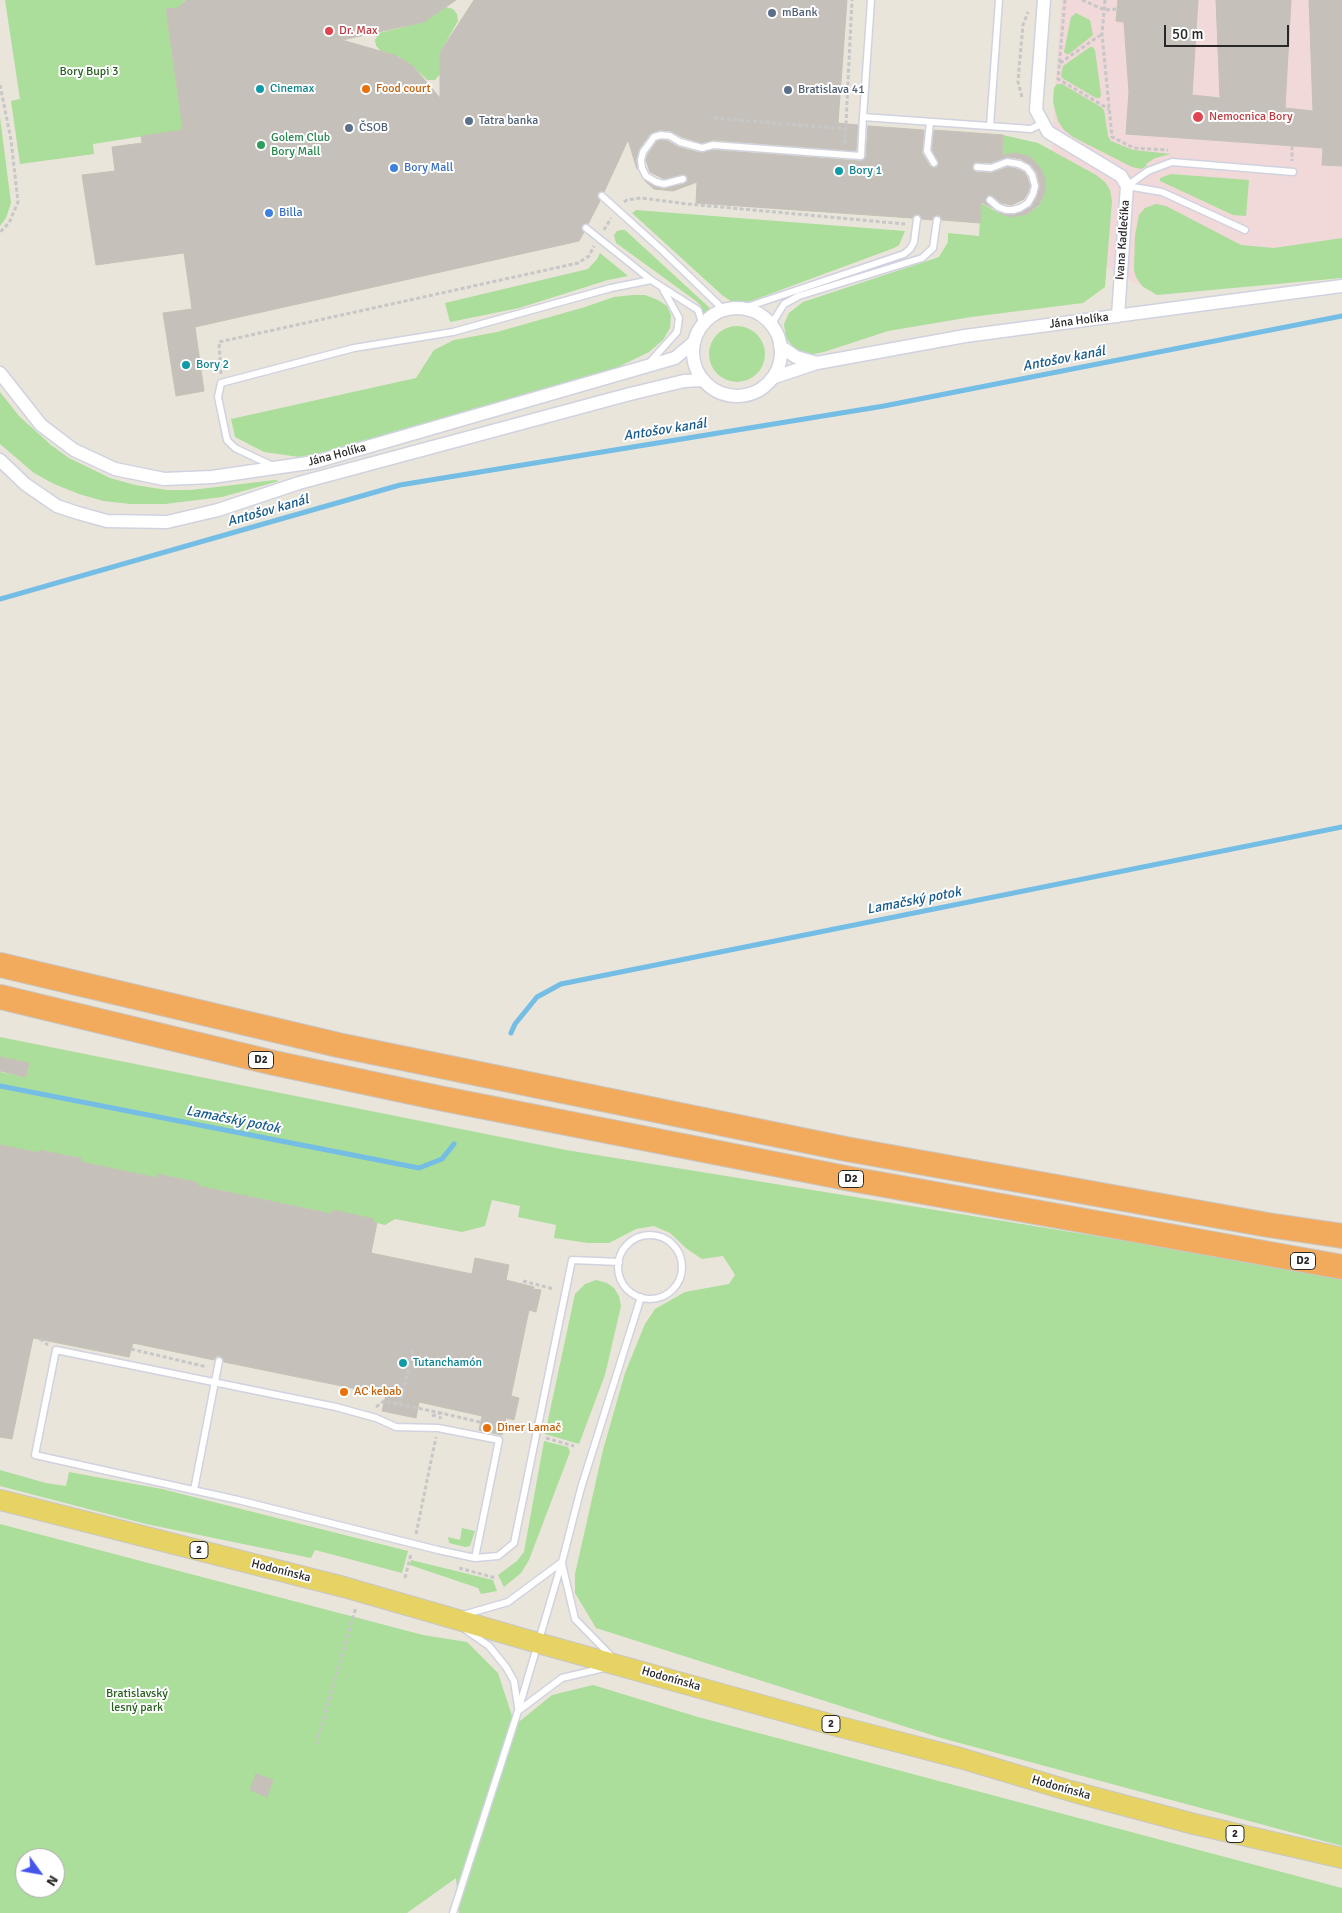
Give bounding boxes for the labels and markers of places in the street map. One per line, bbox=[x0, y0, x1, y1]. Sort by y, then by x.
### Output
place label: mBank bbox=[782, 6, 817, 20]
marker: mBank bbox=[766, 7, 778, 19]
place label: Dr. Max bbox=[339, 24, 377, 38]
marker: Dr. Max bbox=[323, 25, 335, 37]
place label: Cinemax bbox=[270, 82, 314, 96]
place label: Food court bbox=[376, 82, 431, 96]
marker: Cinemax bbox=[254, 83, 266, 95]
marker: Food court bbox=[360, 83, 372, 95]
place label: Bratislava 41 bbox=[798, 83, 865, 97]
marker: Bratislava 41 bbox=[782, 84, 794, 96]
marker: Nemocnica Bory bbox=[1191, 110, 1205, 124]
place label: Nemocnica Bory bbox=[1209, 110, 1293, 124]
place label: Tatra banka bbox=[479, 114, 538, 128]
marker: Tatra banka bbox=[463, 115, 475, 127]
place label: ČSOB bbox=[359, 121, 388, 135]
marker: ČSOB bbox=[343, 122, 355, 134]
place label: Golem Club Bory Mall bbox=[271, 131, 330, 159]
marker: Golem Club Bory Mall bbox=[255, 139, 267, 151]
place label: Bory Mall bbox=[404, 161, 453, 175]
marker: Bory Mall bbox=[388, 162, 400, 174]
place label: Bory 1 bbox=[849, 164, 882, 178]
marker: Bory 1 bbox=[833, 165, 845, 177]
place label: Billa bbox=[279, 206, 303, 220]
marker: Billa bbox=[263, 207, 275, 219]
place label: Bory 2 bbox=[196, 358, 229, 372]
marker: Bory 2 bbox=[180, 359, 192, 371]
place label: Tutanchamón bbox=[413, 1356, 482, 1370]
marker: Tutanchamón bbox=[397, 1357, 409, 1369]
place label: AC kebab bbox=[354, 1385, 402, 1399]
marker: AC kebab bbox=[338, 1386, 350, 1398]
place label: Diner Lamač bbox=[497, 1421, 561, 1435]
marker: Diner Lamač bbox=[481, 1422, 493, 1434]

